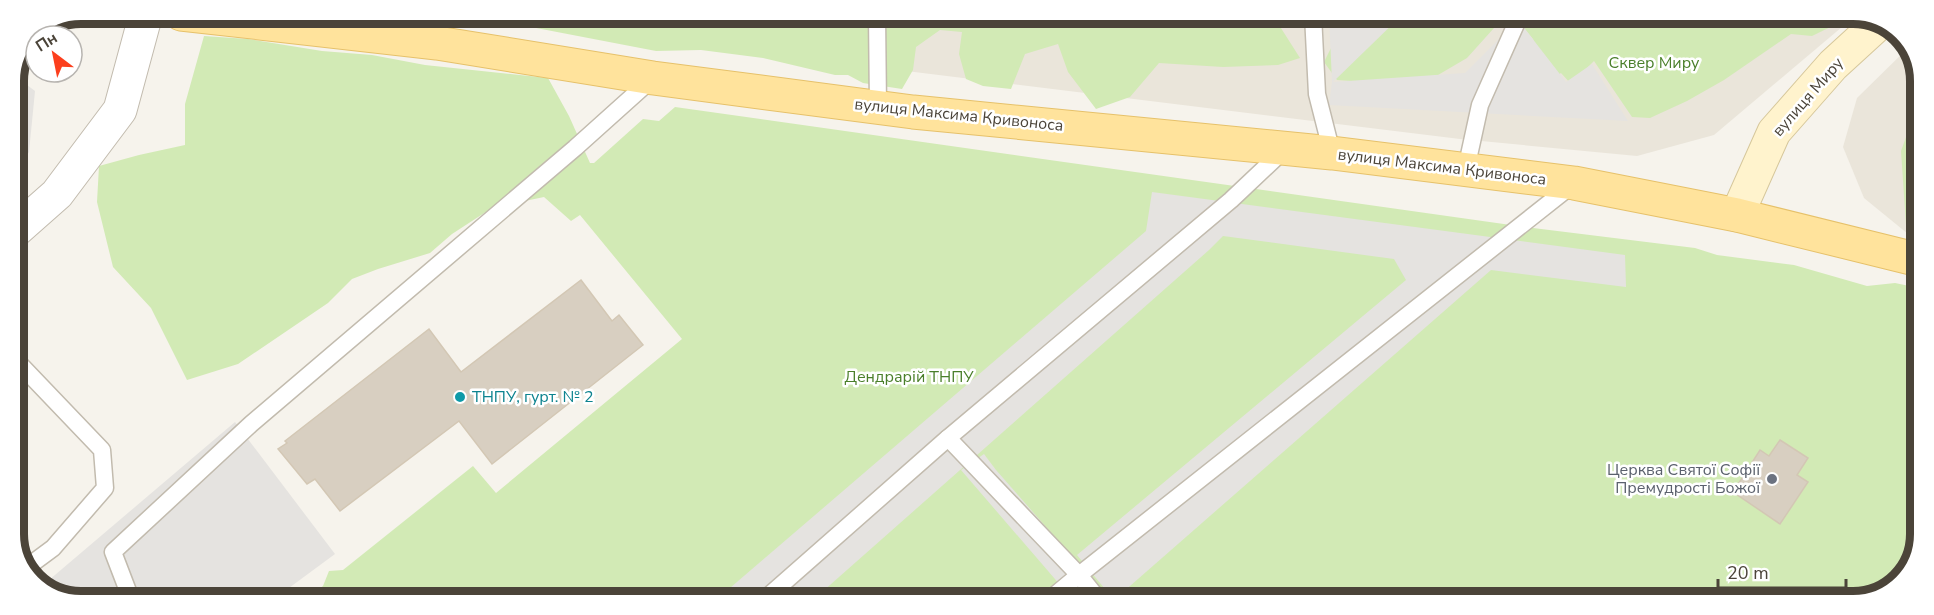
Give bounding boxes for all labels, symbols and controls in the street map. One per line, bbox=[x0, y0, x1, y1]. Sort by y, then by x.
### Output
north arrow bbox=[24, 24, 84, 84]
text: Пн bbox=[31, 27, 62, 57]
park label: Сквер Миру bbox=[1608, 52, 1700, 74]
street label: вулиця Миру bbox=[1767, 52, 1849, 141]
street label: вулиця Максима Кривоноса bbox=[853, 93, 1065, 137]
street label: вулиця Максима Кривоноса bbox=[1336, 143, 1548, 191]
park label: Дендрарій ТНПУ bbox=[844, 366, 974, 388]
place label: ТНПУ, гурт. № 2 bbox=[472, 386, 594, 408]
marker: ТНПУ, гурт. № 2 bbox=[453, 390, 467, 404]
place label: Церква Святої Софії Премудрості Божої bbox=[1607, 459, 1761, 499]
marker: Церква Святої Софії Премудрості Божої bbox=[1765, 472, 1779, 486]
scale bar bbox=[1718, 552, 1846, 590]
text: 20 m bbox=[1727, 561, 1769, 585]

